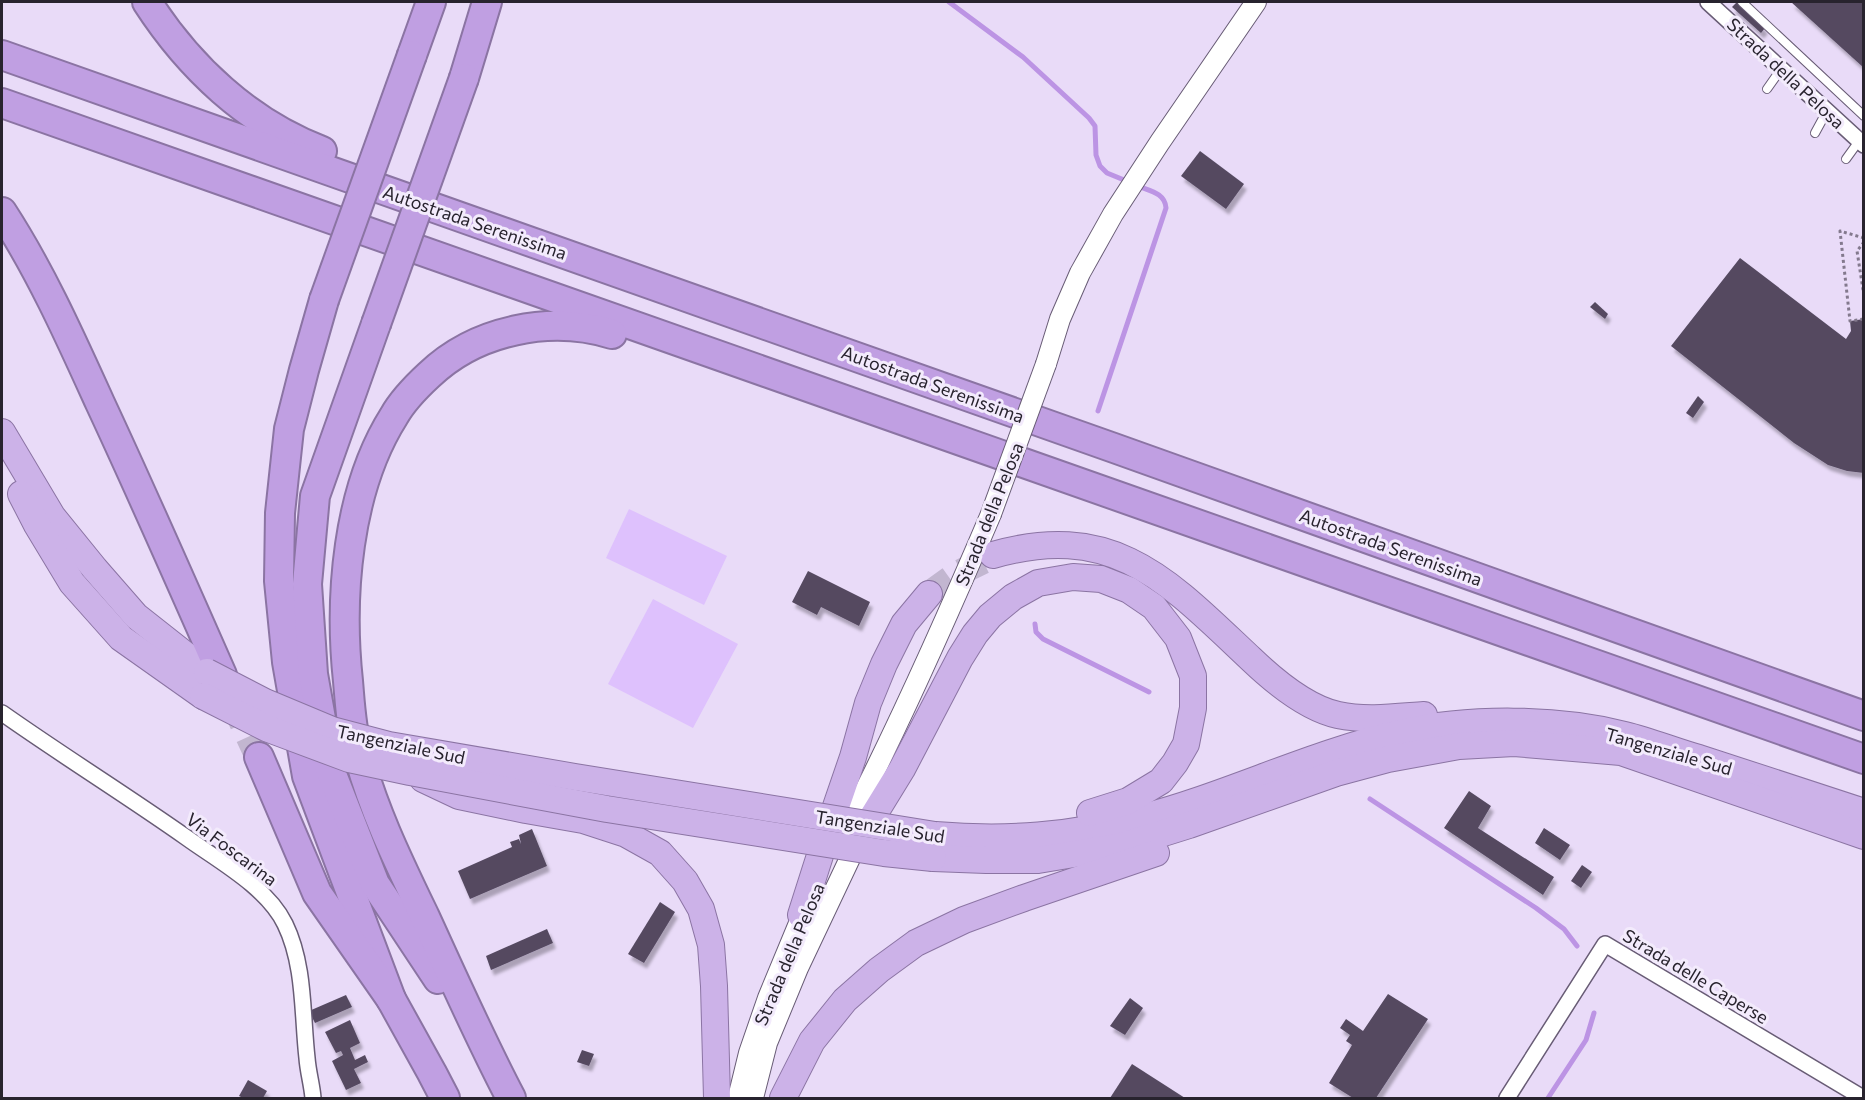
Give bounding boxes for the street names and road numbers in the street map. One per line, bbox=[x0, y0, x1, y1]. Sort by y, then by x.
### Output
street label: Strada della Pelosa bbox=[1723, 13, 1849, 133]
street label: Autostrada Serenissima bbox=[380, 180, 570, 264]
street label: Autostrada Serenissima bbox=[839, 341, 1027, 427]
street label: Strada della Pelosa bbox=[950, 439, 1028, 589]
street label: Autostrada Serenissima bbox=[1297, 504, 1485, 590]
street label: Tangenziale Sud bbox=[335, 720, 467, 768]
street label: Tangenziale Sud bbox=[1603, 722, 1735, 780]
street label: Tangenziale Sud bbox=[814, 805, 946, 847]
street label: Via Foscarina bbox=[182, 808, 282, 890]
street label: Strada della Pelosa bbox=[749, 879, 829, 1029]
street label: Strada delle Caperse bbox=[1619, 924, 1773, 1028]

